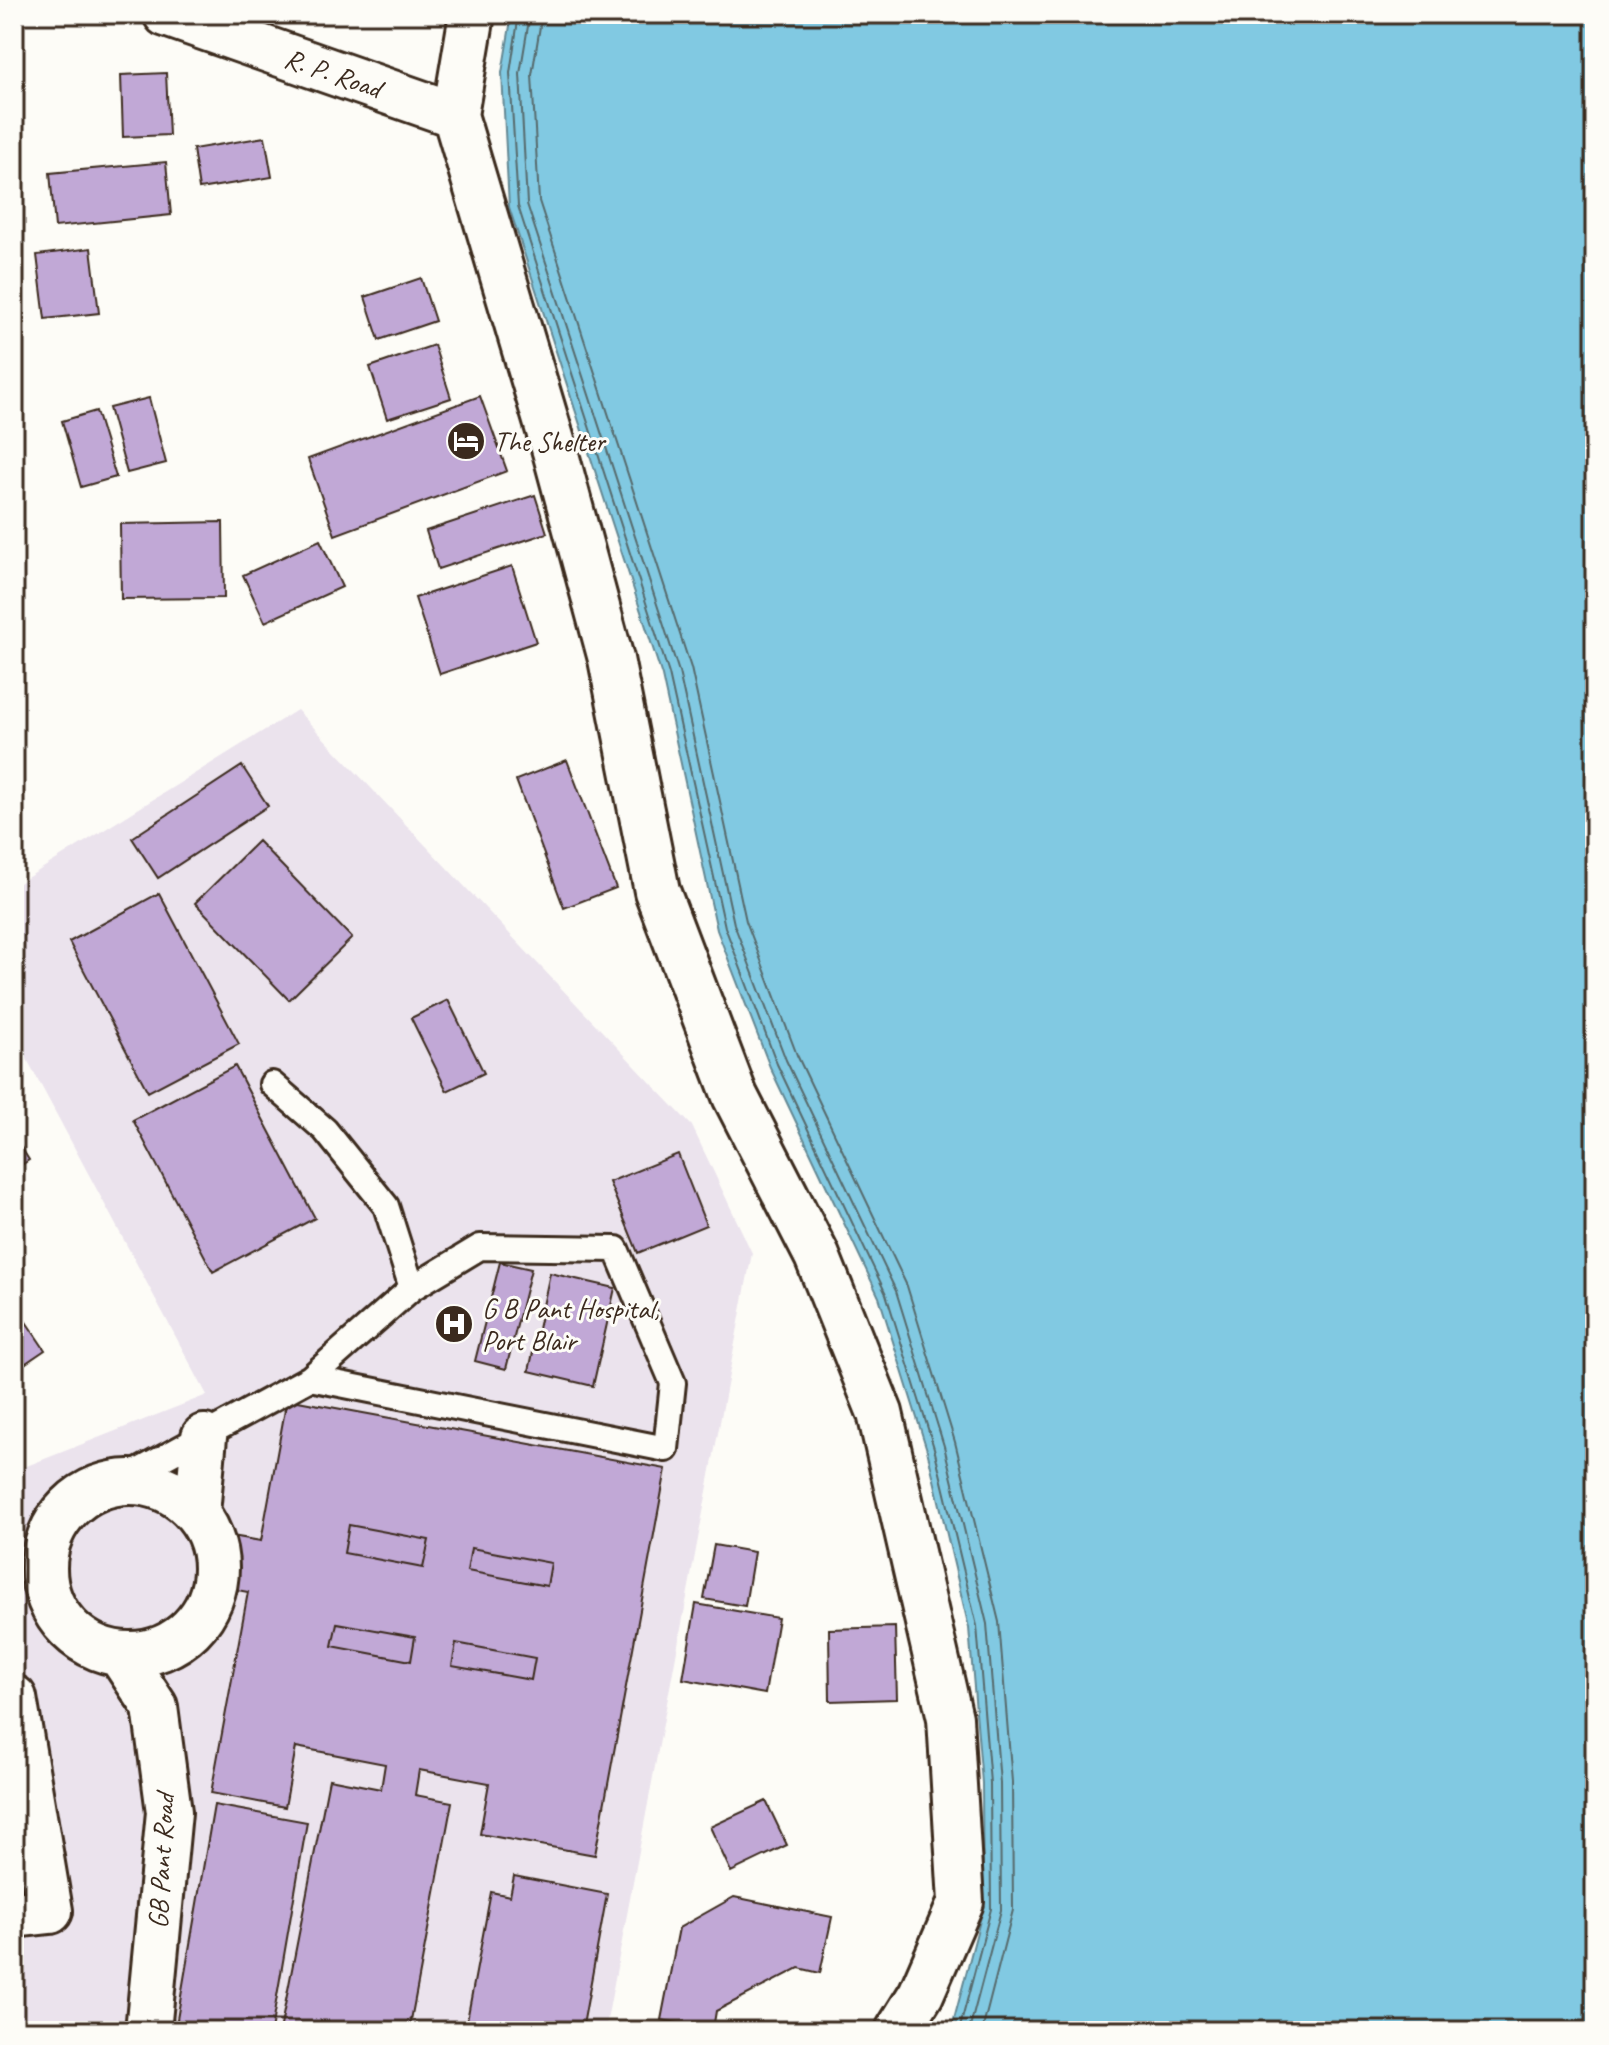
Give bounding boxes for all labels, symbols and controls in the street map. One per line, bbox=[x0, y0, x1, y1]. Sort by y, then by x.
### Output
street label: R. P. Road bbox=[280, 40, 390, 107]
hotel icon: The Shelter bbox=[445, 420, 487, 462]
place label: The Shelter bbox=[494, 424, 607, 459]
place label: G B Pant Hospital, Port Blair bbox=[482, 1291, 660, 1358]
hospital icon: G B Pant Hospital, Port Blair bbox=[433, 1303, 475, 1345]
street label: GB Pant Road bbox=[140, 1789, 182, 1929]

